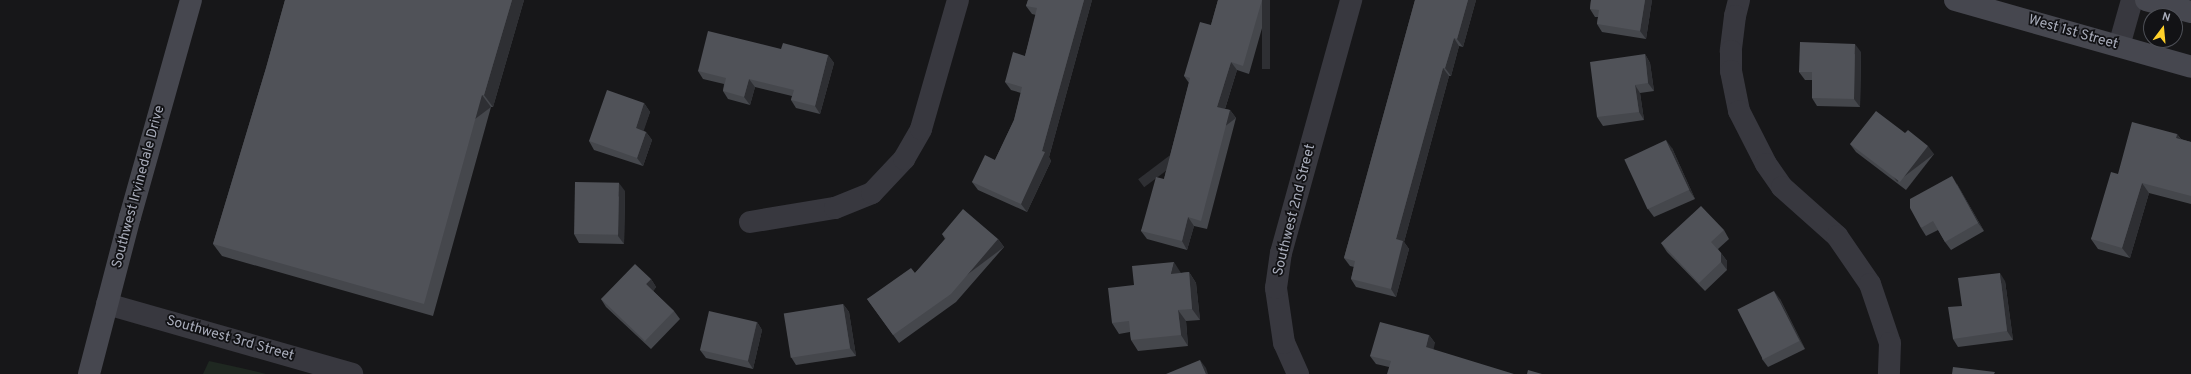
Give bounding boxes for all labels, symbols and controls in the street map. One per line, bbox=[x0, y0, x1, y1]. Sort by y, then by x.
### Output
north arrow bbox=[2143, 8, 2183, 48]
text: N bbox=[2160, 10, 2172, 25]
street label: West 1st Street bbox=[2026, 12, 2120, 54]
street label: Southwest Irvinedale Drive bbox=[109, 104, 169, 270]
street label: Southwest 2nd Street bbox=[1270, 142, 1320, 278]
street label: Southwest 3rd Street bbox=[164, 313, 296, 365]

